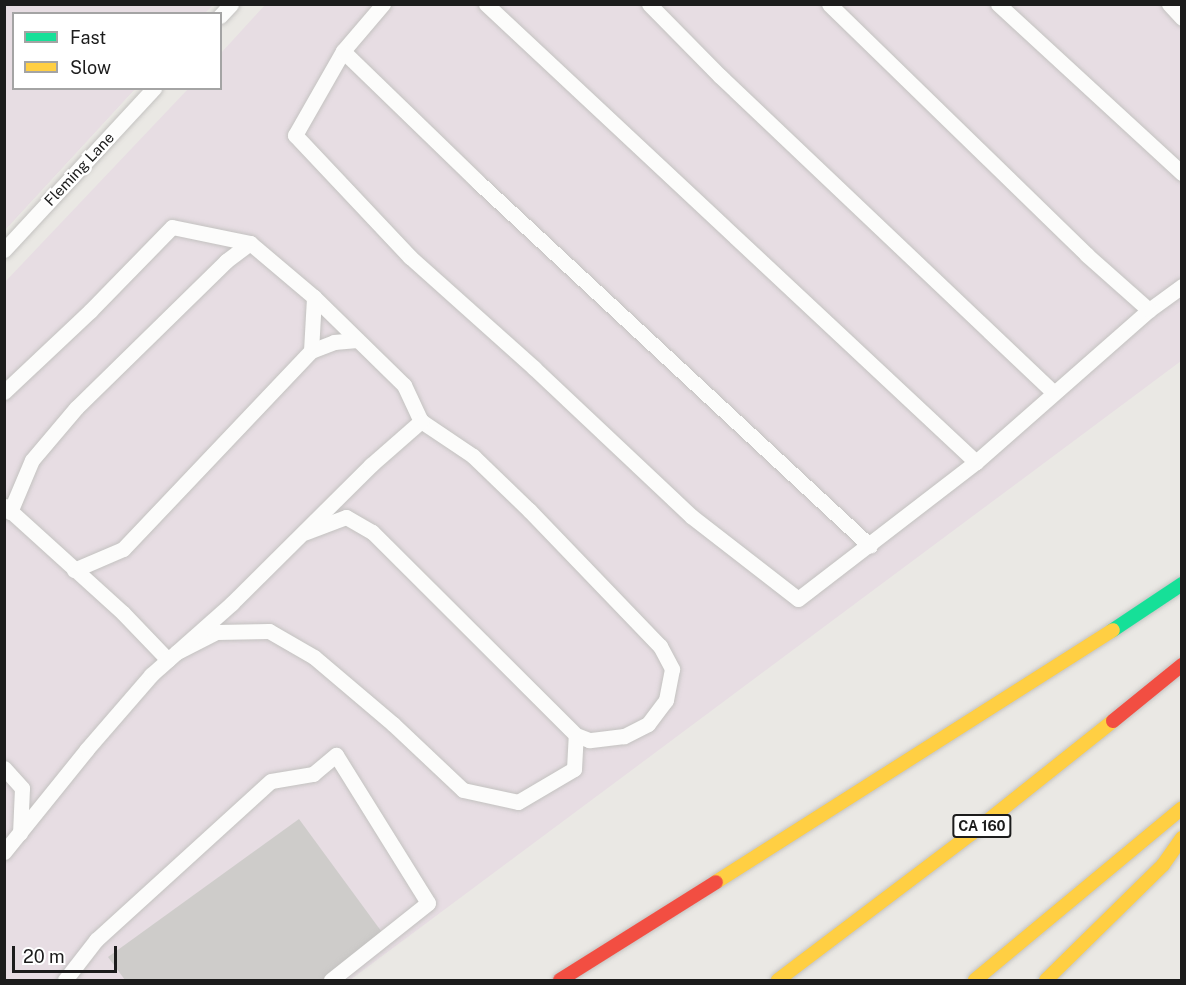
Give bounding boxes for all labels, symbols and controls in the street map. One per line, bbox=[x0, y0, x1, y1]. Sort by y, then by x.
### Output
legend bbox=[12, 12, 222, 90]
text: Fast bbox=[70, 27, 106, 48]
text: Slow bbox=[70, 57, 111, 78]
street label: Fleming Lane bbox=[40, 129, 118, 209]
road number: CA 160 bbox=[952, 815, 1012, 837]
scale bar bbox=[15, 934, 120, 972]
text: 20 m bbox=[23, 946, 65, 967]

